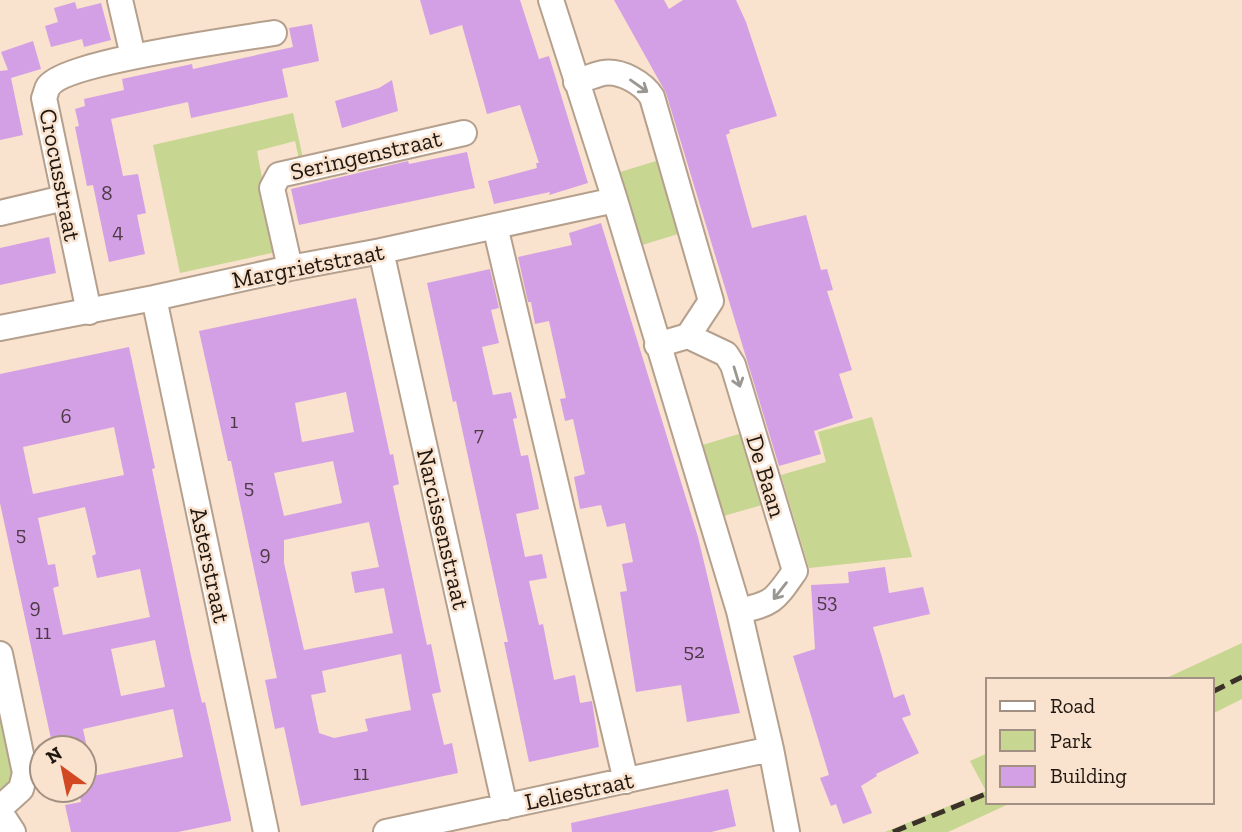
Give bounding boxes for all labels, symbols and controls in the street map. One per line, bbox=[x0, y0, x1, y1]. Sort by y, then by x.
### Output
one-way arrow bbox=[629, 79, 648, 93]
street label: Crocusstraat bbox=[33, 106, 88, 244]
street label: Seringenstraat bbox=[287, 123, 444, 186]
house number: 8 bbox=[101, 180, 113, 205]
house number: 4 bbox=[112, 218, 124, 243]
street label: Margrietstraat bbox=[229, 237, 387, 294]
one-way arrow bbox=[731, 366, 744, 388]
house number: 6 bbox=[60, 403, 72, 428]
house number: 1 bbox=[230, 408, 238, 433]
house number: 7 bbox=[474, 421, 484, 446]
street label: De Baan bbox=[740, 431, 793, 521]
street label: Narcissenstraat bbox=[411, 446, 476, 612]
house number: 5 bbox=[244, 474, 254, 499]
street label: Asterstraat bbox=[184, 504, 237, 626]
house number: 5 bbox=[16, 521, 26, 546]
house number: 9 bbox=[259, 540, 271, 565]
one-way arrow bbox=[773, 582, 788, 600]
house number: 53 bbox=[816, 588, 838, 613]
house number: 9 bbox=[29, 593, 41, 618]
house number: 11 bbox=[35, 619, 51, 644]
house number: 52 bbox=[683, 638, 705, 663]
legend bbox=[986, 678, 1214, 804]
text: Road bbox=[1050, 693, 1096, 718]
text: Park bbox=[1050, 728, 1092, 753]
north arrow bbox=[28, 734, 98, 804]
text: N bbox=[42, 742, 66, 769]
house number: 11 bbox=[353, 760, 369, 785]
text: Building bbox=[1050, 763, 1127, 788]
street label: Leliestraat bbox=[522, 765, 636, 816]

